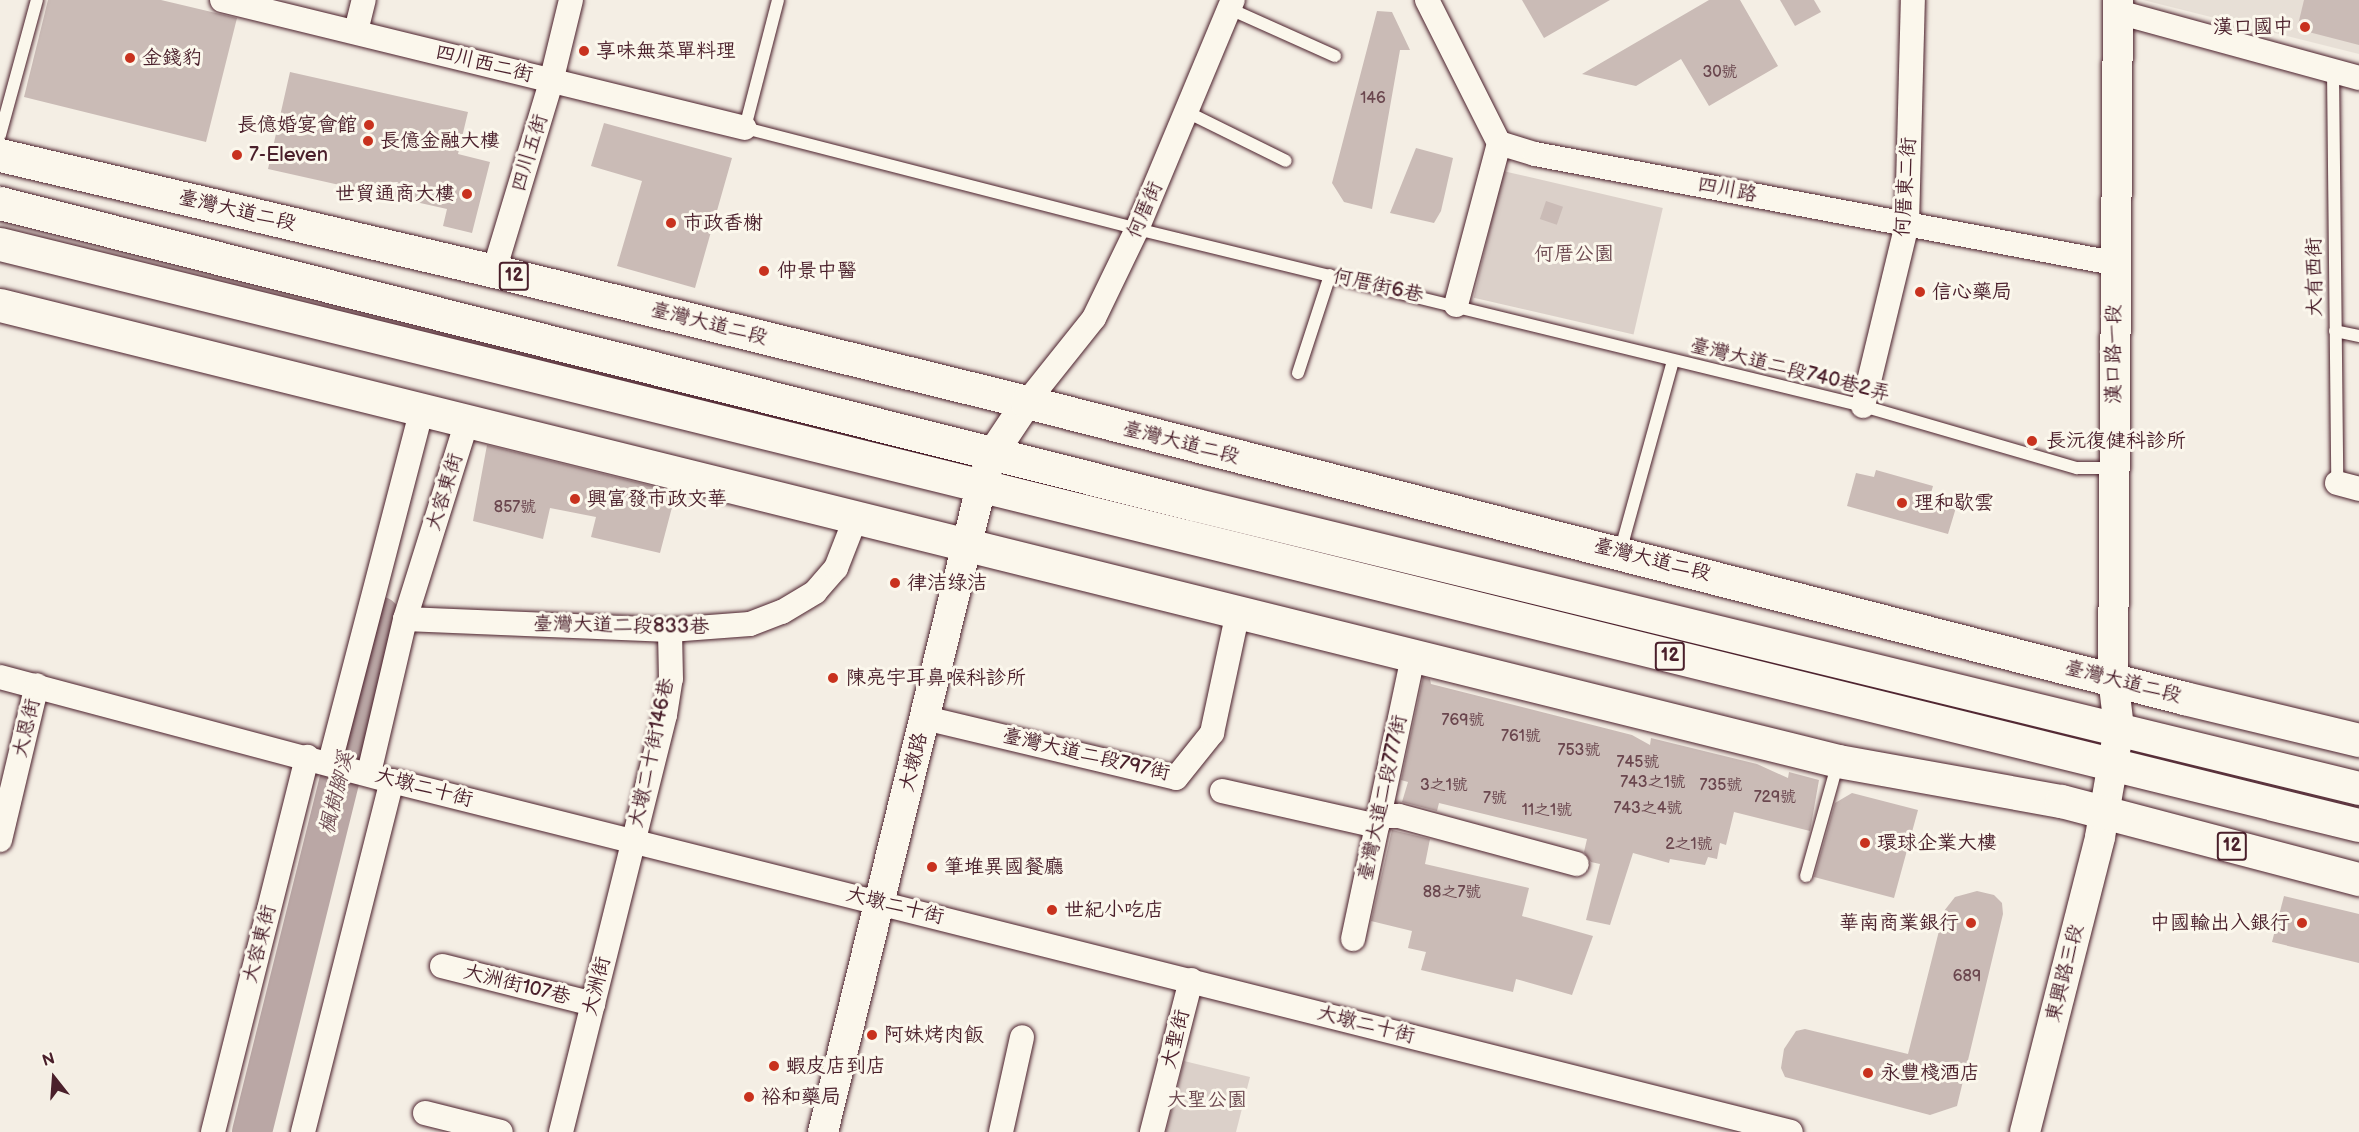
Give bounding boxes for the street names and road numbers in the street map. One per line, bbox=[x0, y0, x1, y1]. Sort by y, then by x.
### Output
street label: 四川西二街 bbox=[433, 40, 535, 88]
street label: 四川五街 bbox=[507, 111, 553, 195]
street label: 何厝東二街 bbox=[1891, 136, 1921, 238]
street label: 四川路 bbox=[1695, 172, 1759, 208]
street label: 何厝街 bbox=[1122, 178, 1168, 242]
street label: 臺灣大道二段 bbox=[176, 186, 298, 236]
street label: 大有西街 bbox=[2302, 237, 2328, 317]
road number: 12 bbox=[498, 261, 530, 291]
street label: 何厝街6巷 bbox=[1330, 264, 1426, 308]
street label: 臺灣大道二段 bbox=[648, 298, 770, 350]
street label: 漢口路一段 bbox=[2102, 304, 2126, 404]
street label: 臺灣大道二段740巷2弄 bbox=[1687, 333, 1893, 407]
street label: 臺灣大道二段 bbox=[1120, 417, 1242, 469]
street label: 大容東街 bbox=[422, 450, 468, 534]
street label: 臺灣大道二段 bbox=[1591, 534, 1713, 586]
street label: 臺灣大道二段833巷 bbox=[533, 612, 709, 640]
road number: 12 bbox=[1654, 641, 1686, 671]
street label: 臺灣大道二段 bbox=[2062, 656, 2184, 708]
street label: 大墩二十街146巷 bbox=[624, 676, 680, 830]
street label: 大恩街 bbox=[9, 696, 45, 760]
street label: 臺灣大道二段777街 bbox=[1354, 713, 1412, 883]
street label: 臺灣大道二段797街 bbox=[1000, 724, 1172, 786]
street label: 大墩路 bbox=[895, 730, 933, 794]
street label: 大墩二十街 bbox=[373, 763, 475, 813]
road number: 12 bbox=[2216, 831, 2248, 861]
street label: 大墩二十街 bbox=[844, 882, 946, 930]
street label: 大容東街 bbox=[239, 902, 281, 986]
street label: 東興路三段 bbox=[2041, 922, 2089, 1024]
street label: 大洲街 bbox=[578, 954, 616, 1018]
street label: 大洲街107巷 bbox=[461, 960, 573, 1010]
street label: 大墩二十街 bbox=[1315, 1001, 1417, 1049]
street label: 大聖街 bbox=[1157, 1007, 1195, 1071]

